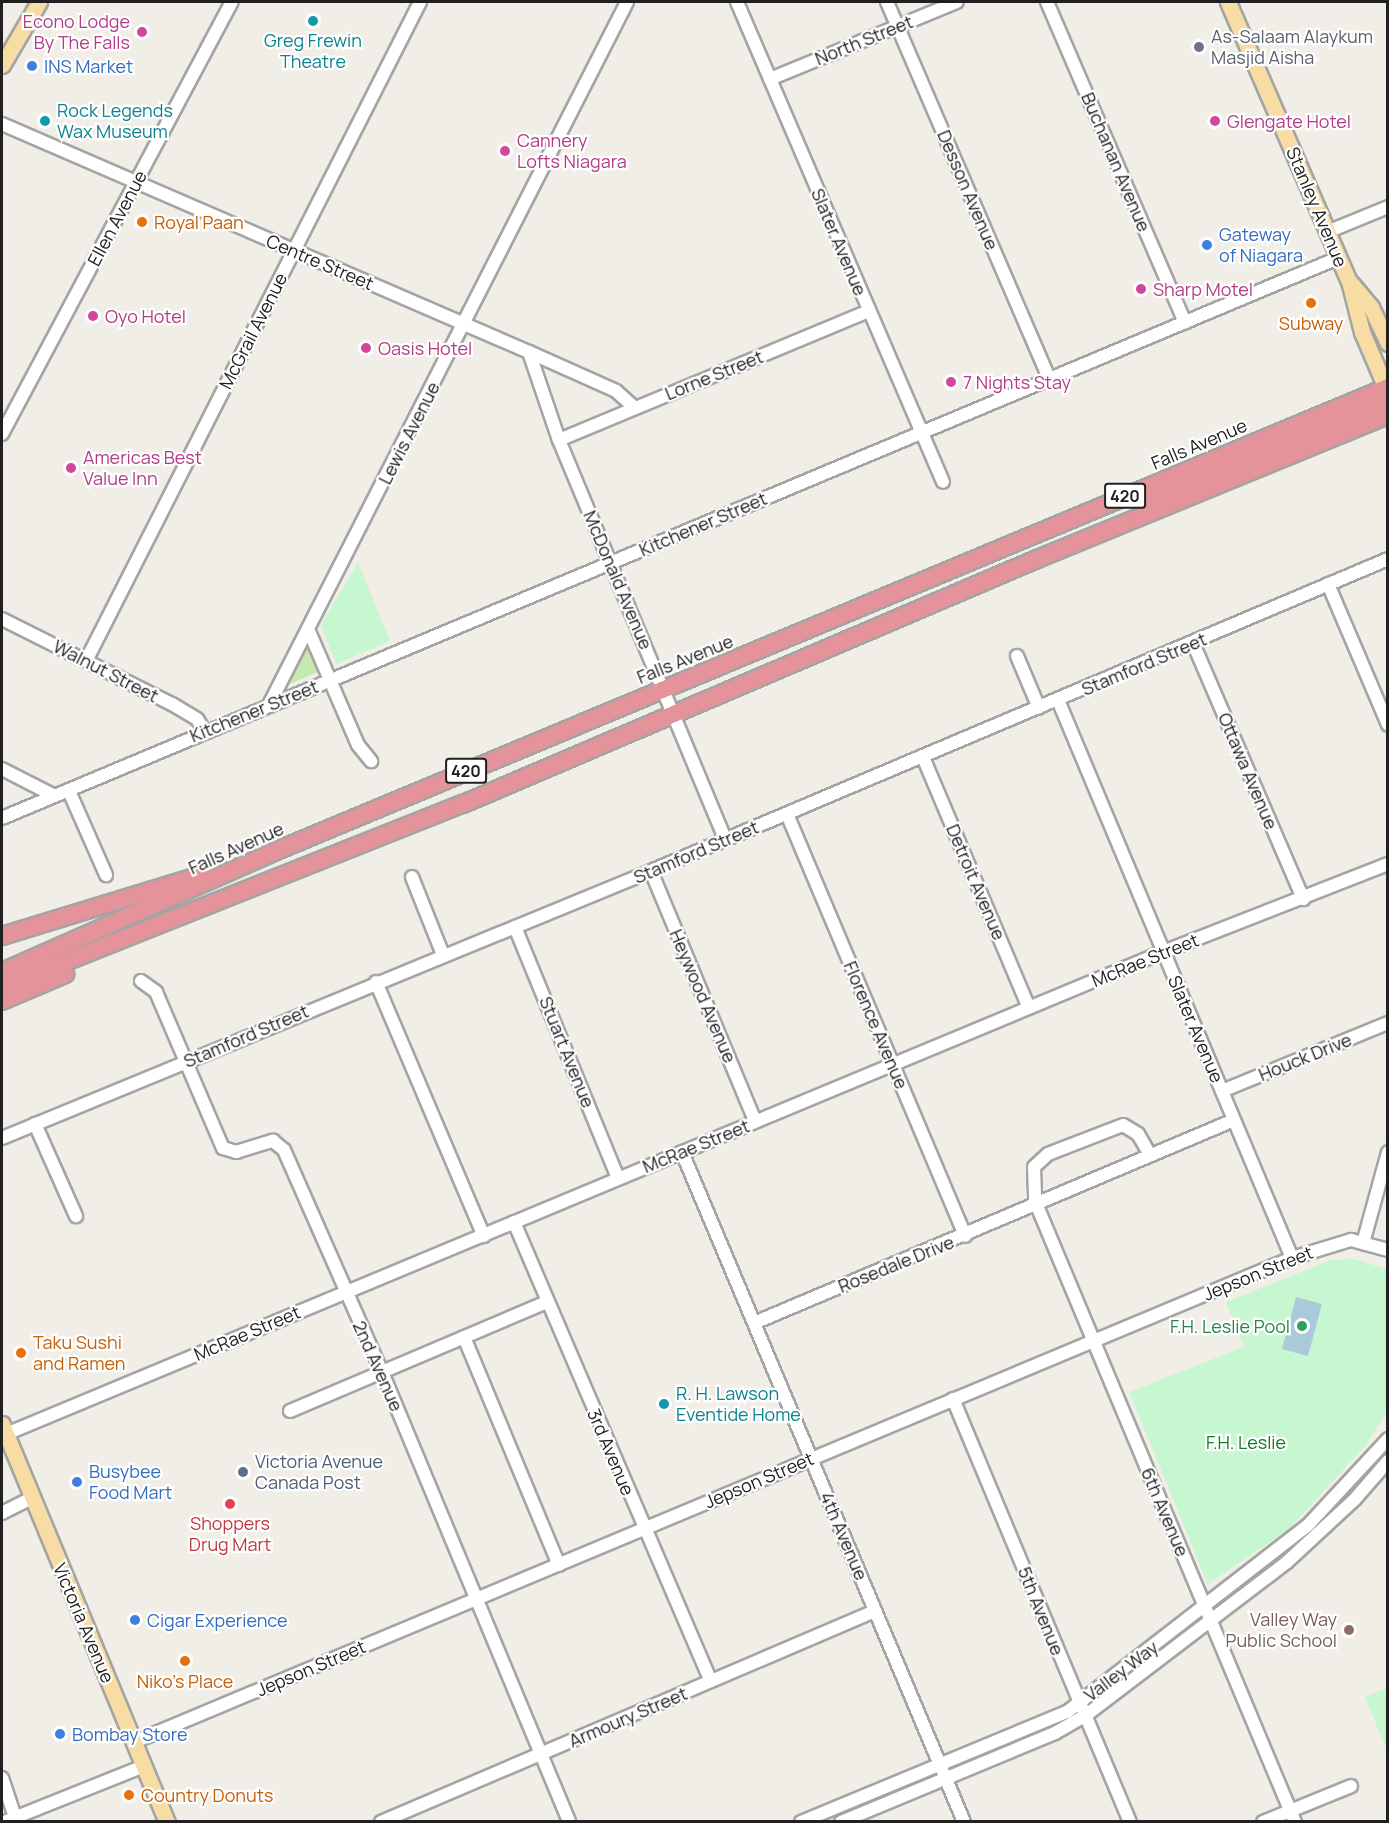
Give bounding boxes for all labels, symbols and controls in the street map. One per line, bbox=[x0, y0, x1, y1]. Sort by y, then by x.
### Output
place label: Econo Lodge By The Falls bbox=[23, 11, 130, 54]
street label: North Street bbox=[812, 11, 916, 69]
marker: Greg Frewin Theatre bbox=[306, 14, 320, 28]
marker: Econo Lodge By The Falls bbox=[135, 25, 149, 39]
place label: As-Salaam Alaykum Masjid Aisha bbox=[1211, 26, 1373, 68]
place label: Greg Frewin Theatre bbox=[264, 30, 362, 72]
marker: As-Salaam Alaykum Masjid Aisha bbox=[1192, 40, 1206, 54]
place label: INS Market bbox=[44, 55, 133, 77]
marker: INS Market bbox=[25, 59, 39, 73]
street label: Buchanan Avenue bbox=[1077, 89, 1155, 235]
place label: Rock Legends Wax Museum bbox=[57, 100, 173, 142]
place label: Glengate Hotel bbox=[1227, 110, 1351, 132]
marker: Rock Legends Wax Museum bbox=[38, 114, 52, 128]
marker: Glengate Hotel bbox=[1208, 114, 1222, 128]
street label: Desson Avenue bbox=[933, 127, 1003, 253]
place label: Cannery Lofts Niagara bbox=[517, 130, 627, 172]
marker: Cannery Lofts Niagara bbox=[498, 144, 512, 158]
street label: Stanley Avenue bbox=[1282, 144, 1352, 270]
street label: Ellen Avenue bbox=[83, 167, 151, 269]
street label: Slater Avenue bbox=[807, 185, 871, 299]
place label: Royal Paan bbox=[154, 211, 244, 233]
marker: Royal Paan bbox=[135, 215, 149, 229]
place label: Gateway of Niagara bbox=[1219, 224, 1303, 266]
street label: Centre Street bbox=[263, 230, 377, 294]
marker: Gateway of Niagara bbox=[1200, 238, 1214, 252]
street label: McGrail Avenue bbox=[214, 269, 292, 393]
place label: Sharp Motel bbox=[1153, 278, 1253, 300]
marker: Sharp Motel bbox=[1134, 282, 1148, 296]
marker: Subway bbox=[1304, 296, 1318, 310]
place label: Oyo Hotel bbox=[105, 305, 186, 327]
marker: Oyo Hotel bbox=[86, 309, 100, 323]
place label: Subway bbox=[1279, 312, 1343, 334]
place label: Oasis Hotel bbox=[378, 337, 472, 359]
marker: Oasis Hotel bbox=[359, 341, 373, 355]
street label: Lorne Street bbox=[662, 346, 766, 404]
place label: 7 Nights Stay bbox=[963, 371, 1071, 393]
marker: 7 Nights Stay bbox=[944, 375, 958, 389]
street label: Lewis Avenue bbox=[374, 378, 444, 488]
street label: Falls Avenue bbox=[1148, 414, 1250, 474]
place label: Americas Best Value Inn bbox=[83, 447, 202, 490]
marker: Americas Best Value Inn bbox=[64, 461, 78, 475]
road number: 420 bbox=[1104, 483, 1146, 509]
street label: Kitchener Street bbox=[636, 487, 770, 561]
street label: McDonald Avenue bbox=[579, 507, 657, 653]
street label: Stamford Street bbox=[1078, 628, 1210, 700]
street label: Falls Avenue bbox=[634, 630, 736, 688]
street label: Walnut Street bbox=[50, 635, 162, 707]
street label: Kitchener Street bbox=[187, 675, 321, 747]
street label: Ottawa Avenue bbox=[1214, 709, 1282, 833]
road number: 420 bbox=[445, 758, 487, 784]
street label: Stamford Street bbox=[630, 816, 762, 888]
street label: Falls Avenue bbox=[185, 817, 287, 879]
street label: Detroit Avenue bbox=[942, 821, 1010, 943]
street label: Heywood Avenue bbox=[665, 926, 741, 1066]
street label: McRae Street bbox=[1088, 929, 1202, 991]
street label: Florence Avenue bbox=[839, 958, 913, 1092]
street label: Slater Avenue bbox=[1164, 972, 1228, 1086]
street label: Stuart Avenue bbox=[535, 993, 599, 1111]
street label: Stamford Street bbox=[180, 1000, 312, 1072]
street label: Houck Drive bbox=[1255, 1029, 1355, 1085]
street label: McRae Street bbox=[639, 1115, 753, 1177]
street label: Rosedale Drive bbox=[835, 1231, 957, 1297]
street label: Jepson Street bbox=[1200, 1241, 1316, 1305]
street label: McRae Street bbox=[191, 1301, 303, 1365]
place label: F.H. Leslie Pool bbox=[1170, 1315, 1290, 1337]
street label: 2nd Avenue bbox=[348, 1317, 408, 1415]
marker: F.H. Leslie Pool bbox=[1295, 1319, 1309, 1333]
place label: Taku Sushi and Ramen bbox=[33, 1332, 125, 1374]
marker: Taku Sushi and Ramen bbox=[14, 1346, 28, 1360]
place label: R. H. Lawson Eventide Home bbox=[676, 1383, 801, 1426]
marker: R. H. Lawson Eventide Home bbox=[657, 1397, 671, 1411]
street label: 3rd Avenue bbox=[583, 1405, 639, 1499]
park label: F.H. Leslie bbox=[1206, 1431, 1286, 1453]
street label: Jepson Street bbox=[701, 1447, 817, 1513]
place label: Victoria Avenue Canada Post bbox=[255, 1451, 383, 1494]
place label: Busybee Food Mart bbox=[89, 1461, 172, 1504]
street label: 6th Avenue bbox=[1137, 1464, 1193, 1560]
marker: Victoria Avenue Canada Post bbox=[236, 1465, 250, 1479]
marker: Busybee Food Mart bbox=[70, 1475, 84, 1489]
street label: 4th Avenue bbox=[816, 1489, 872, 1583]
marker: Shoppers Drug Mart bbox=[223, 1497, 237, 1511]
place label: Shoppers Drug Mart bbox=[189, 1513, 271, 1556]
street label: Victoria Avenue bbox=[49, 1560, 119, 1686]
street label: 5th Avenue bbox=[1013, 1564, 1069, 1658]
place label: Cigar Experience bbox=[147, 1609, 288, 1631]
place label: Valley Way Public School bbox=[1226, 1609, 1337, 1652]
marker: Cigar Experience bbox=[128, 1613, 142, 1627]
marker: Valley Way Public School bbox=[1342, 1623, 1356, 1637]
street label: Jepson Street bbox=[253, 1635, 369, 1701]
street label: Valley Way bbox=[1080, 1636, 1162, 1706]
marker: Niko's Place bbox=[178, 1654, 192, 1668]
place label: Niko's Place bbox=[137, 1670, 233, 1692]
street label: Armoury Street bbox=[565, 1682, 691, 1752]
place label: Bombay Store bbox=[72, 1723, 188, 1745]
marker: Bombay Store bbox=[53, 1727, 67, 1741]
place label: Country Donuts bbox=[141, 1784, 273, 1806]
marker: Country Donuts bbox=[122, 1788, 136, 1802]

